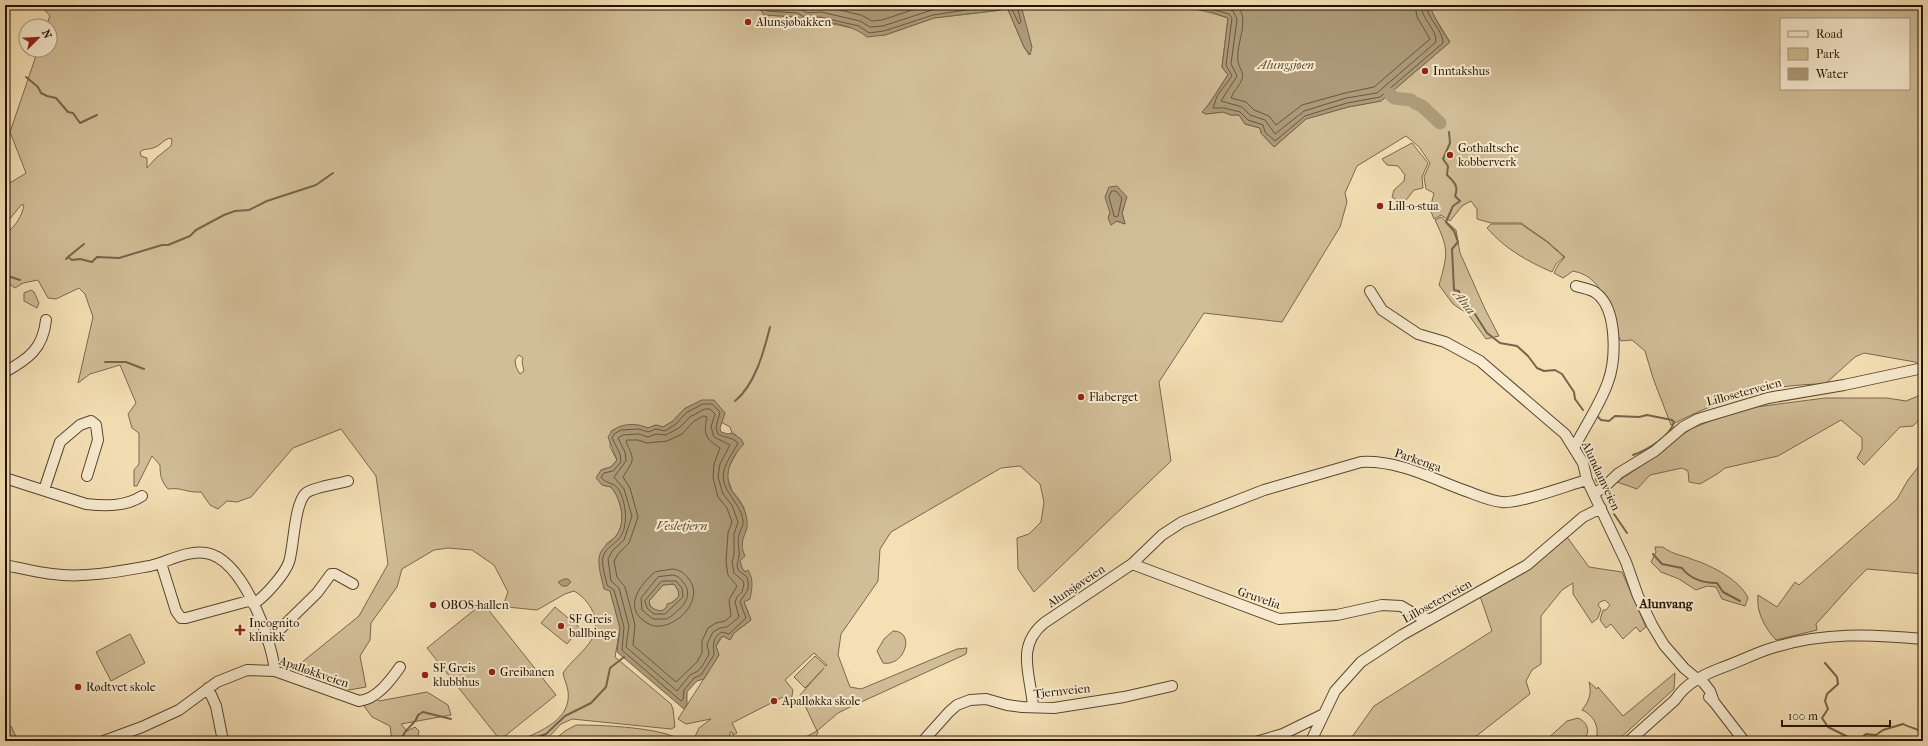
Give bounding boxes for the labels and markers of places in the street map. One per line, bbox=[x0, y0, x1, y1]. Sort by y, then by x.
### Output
place label: Alunsjøbakken bbox=[755, 15, 831, 29]
marker: Alunsjøbakken bbox=[743, 17, 753, 27]
place label: Inntakshus bbox=[1433, 64, 1490, 78]
marker: Inntakshus bbox=[1420, 66, 1430, 76]
place label: Gothaltsche kobberverk bbox=[1458, 141, 1519, 169]
marker: Gothaltsche kobberverk bbox=[1445, 150, 1455, 160]
place label: Lill-o-stua bbox=[1388, 199, 1439, 213]
marker: Lill-o-stua bbox=[1375, 201, 1385, 211]
place label: Flaberget bbox=[1089, 390, 1139, 404]
marker: Flaberget bbox=[1076, 392, 1086, 402]
place label: OBOS-hallen bbox=[441, 598, 509, 612]
marker: OBOS-hallen bbox=[428, 600, 438, 610]
place label: SF Greis ballbinge bbox=[568, 612, 617, 640]
place label: Incognito klinikk bbox=[249, 616, 299, 644]
marker: SF Greis ballbinge bbox=[556, 621, 566, 631]
marker: Incognito klinikk bbox=[234, 624, 246, 636]
place label: SF Greis klubbhus bbox=[433, 661, 480, 689]
place label: Greibanen bbox=[500, 665, 555, 679]
marker: Greibanen bbox=[487, 667, 497, 677]
marker: SF Greis klubbhus bbox=[420, 670, 430, 680]
place label: Rødtvet skole bbox=[86, 680, 156, 694]
marker: Rødtvet skole bbox=[73, 682, 83, 692]
place label: Apalløkka skole bbox=[781, 694, 860, 708]
marker: Apalløkka skole bbox=[769, 696, 779, 706]

